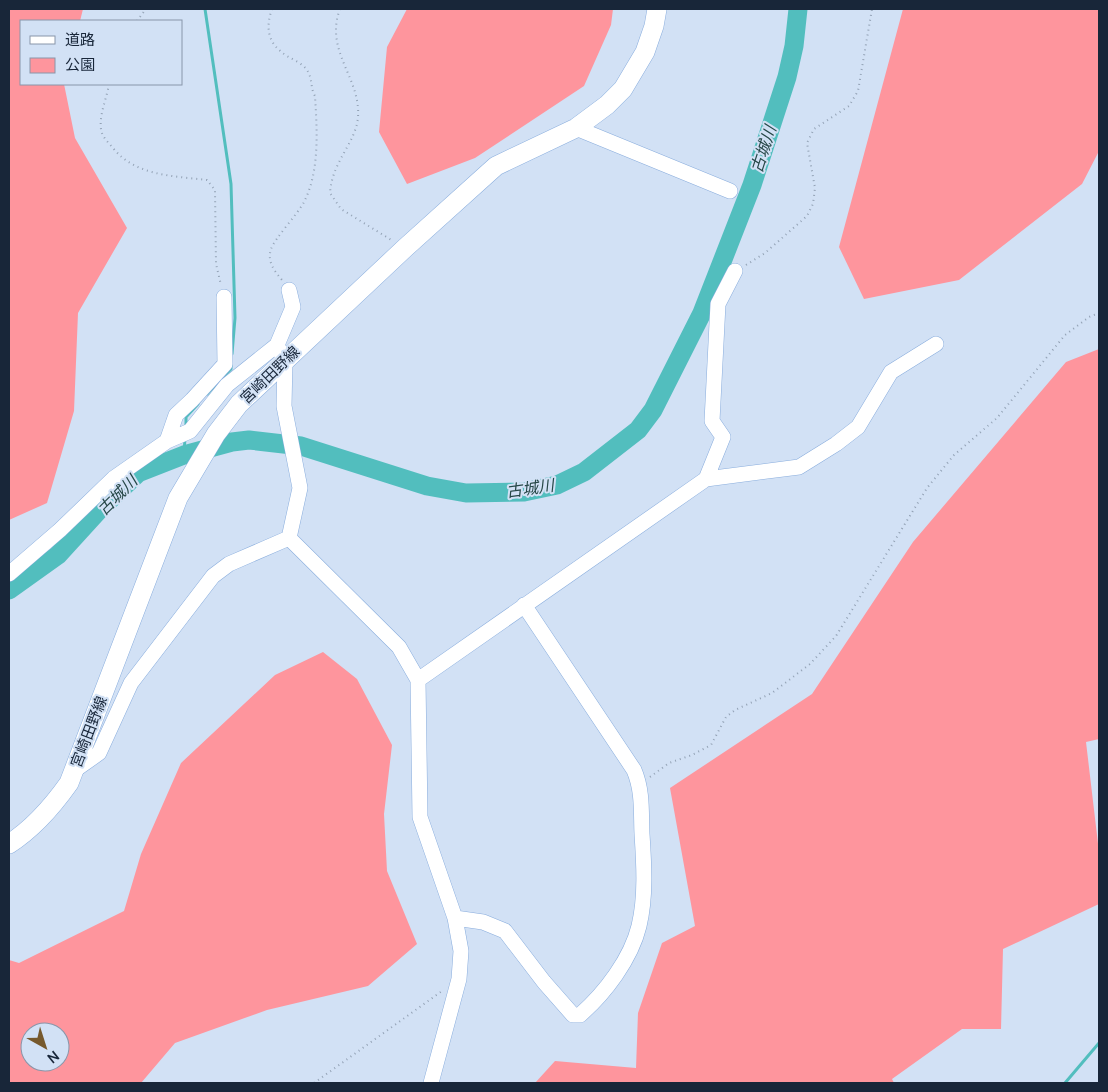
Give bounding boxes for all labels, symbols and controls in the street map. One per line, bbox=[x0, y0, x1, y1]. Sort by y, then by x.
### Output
legend bbox=[20, 20, 182, 85]
text: 道路 bbox=[65, 29, 95, 50]
text: 公園 bbox=[65, 54, 95, 75]
water label: 古城川 bbox=[745, 121, 781, 175]
street label: 宮崎田野線 bbox=[235, 341, 304, 408]
water label: 古城川 bbox=[92, 469, 143, 520]
water label: 古城川 bbox=[505, 473, 557, 502]
street label: 宮崎田野線 bbox=[65, 693, 112, 771]
north arrow bbox=[20, 1022, 70, 1072]
text: N bbox=[44, 1047, 63, 1068]

